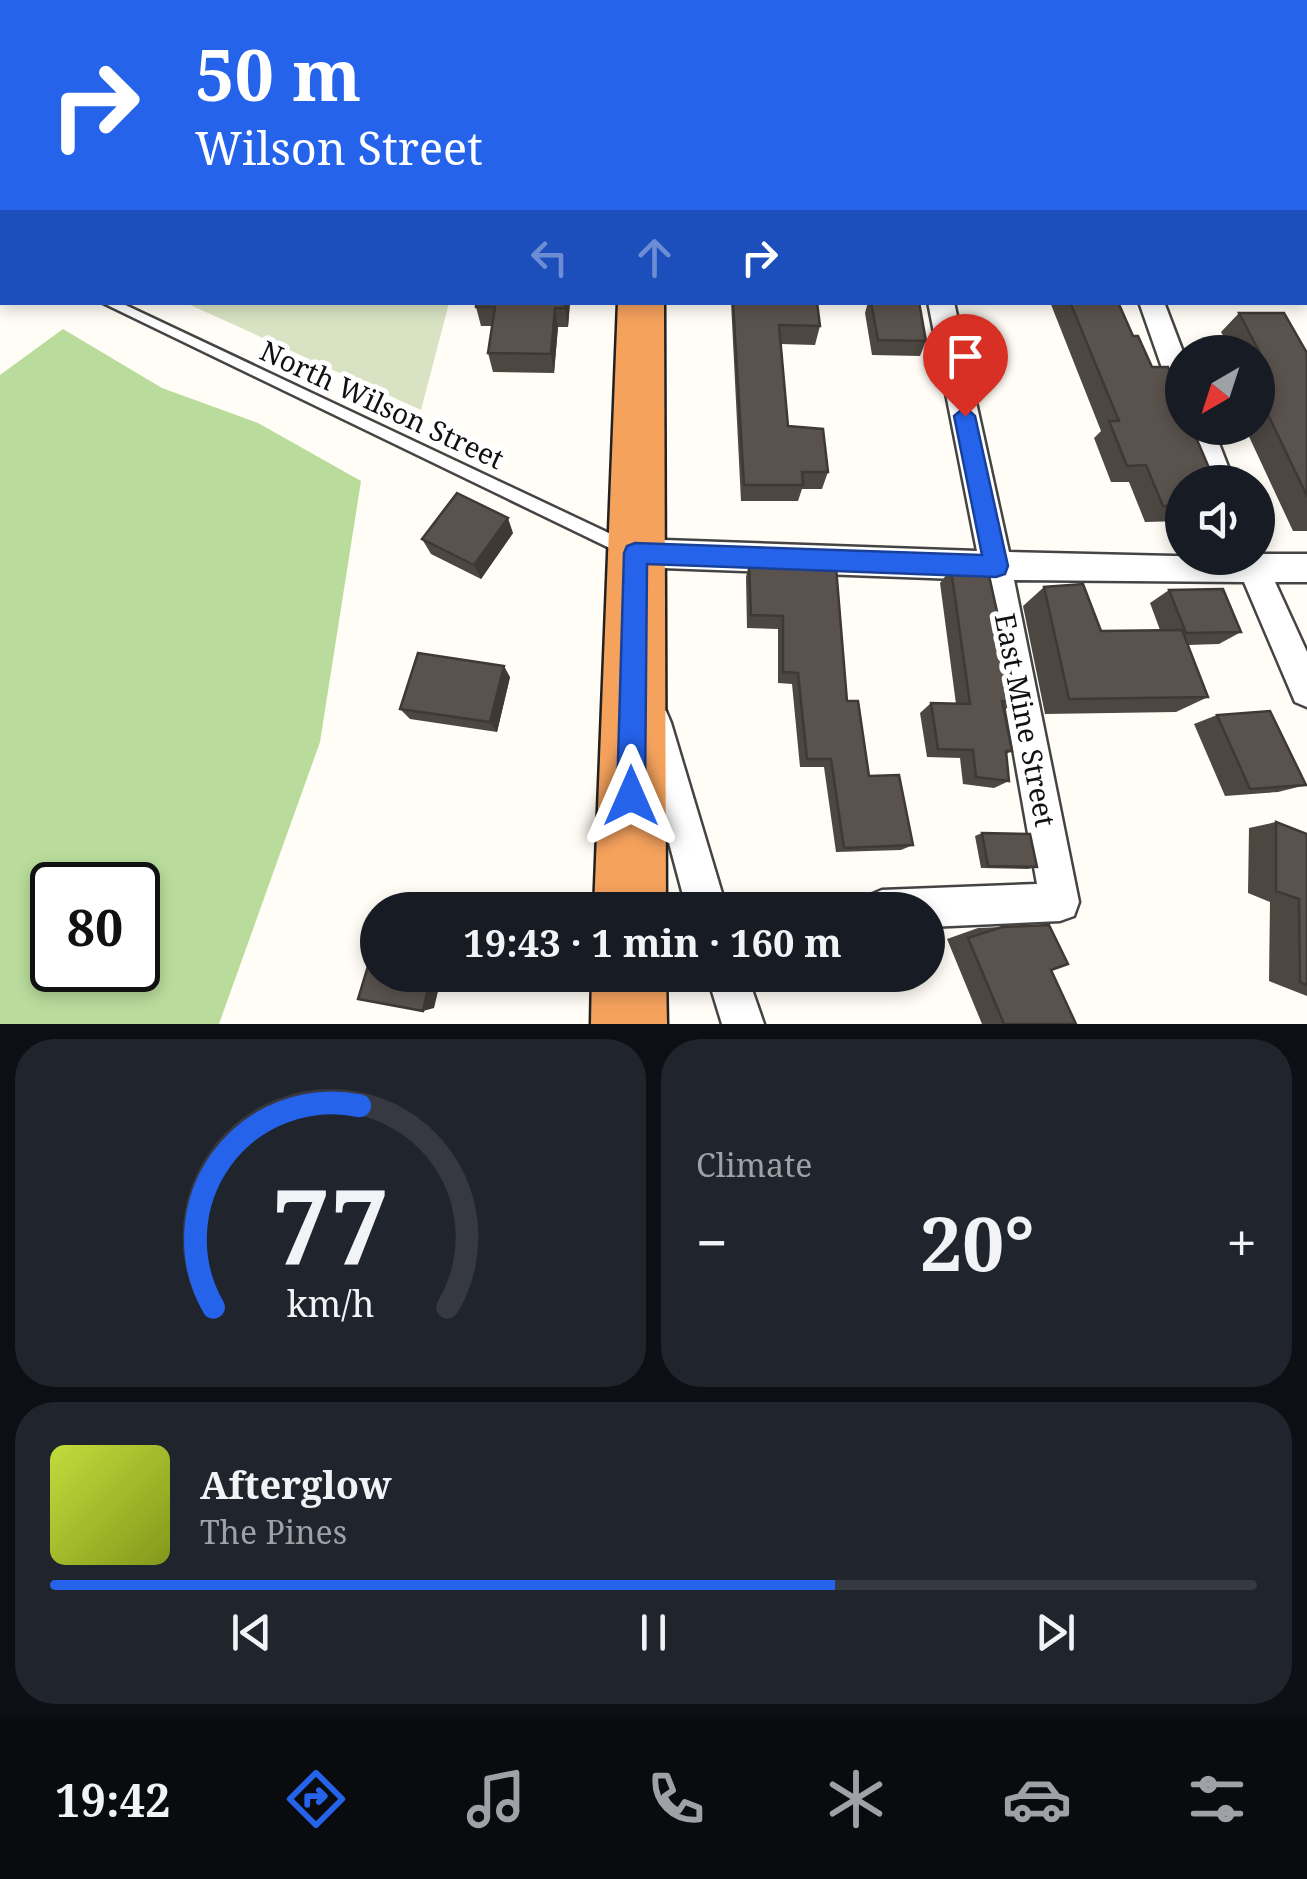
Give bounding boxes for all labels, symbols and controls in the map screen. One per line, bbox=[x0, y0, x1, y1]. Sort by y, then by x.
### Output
text: 50 m bbox=[195, 26, 361, 122]
icon: right bbox=[30, 40, 160, 170]
text: Wilson Street bbox=[195, 117, 483, 178]
icon: left bbox=[522, 230, 577, 285]
icon: ahead bbox=[627, 230, 682, 285]
icon: right bbox=[732, 230, 787, 285]
pin bbox=[923, 314, 1008, 417]
icon: arrive bbox=[938, 329, 993, 384]
street label: North Wilson Street bbox=[254, 331, 511, 477]
north arrow bbox=[1165, 335, 1275, 445]
map controls bbox=[1165, 335, 1275, 575]
button: sound bbox=[1165, 465, 1275, 575]
street label: East Mine Street bbox=[987, 610, 1065, 830]
position arrow bbox=[579, 744, 683, 848]
speed limit sign: 80 bbox=[30, 862, 160, 992]
text: 19:43 · 1 min · 160 m bbox=[463, 916, 842, 968]
text: Climate bbox=[696, 1143, 812, 1186]
text: 77 bbox=[272, 1154, 389, 1295]
text: 20° bbox=[920, 1191, 1034, 1293]
text: − bbox=[696, 1204, 728, 1279]
text: + bbox=[1226, 1204, 1257, 1279]
text: km/h bbox=[287, 1279, 374, 1327]
text: Afterglow bbox=[200, 1458, 392, 1510]
text: The Pines bbox=[200, 1510, 347, 1553]
icon: previous bbox=[224, 1605, 279, 1660]
icon: pause bbox=[626, 1605, 681, 1660]
icon: next bbox=[1028, 1605, 1083, 1660]
icon: directions bbox=[281, 1764, 351, 1834]
icon: music bbox=[461, 1764, 531, 1834]
icon: phone bbox=[641, 1764, 711, 1834]
icon: climate bbox=[821, 1764, 891, 1834]
icon: car bbox=[1002, 1764, 1072, 1834]
icon: filters bbox=[1182, 1764, 1252, 1834]
text: 19:42 bbox=[55, 1769, 171, 1830]

